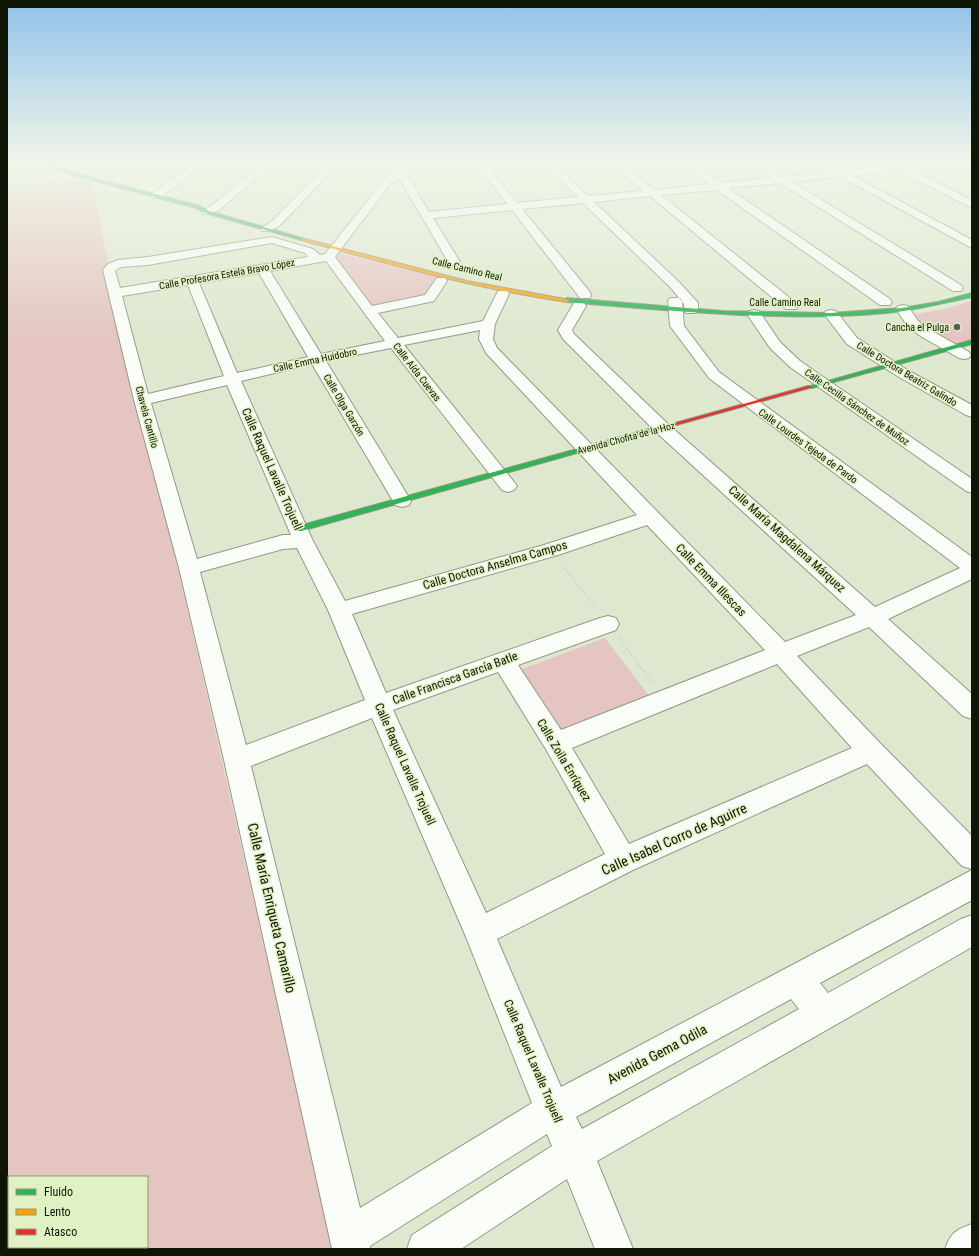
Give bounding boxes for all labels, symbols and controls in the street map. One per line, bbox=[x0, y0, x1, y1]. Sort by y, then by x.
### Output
street label: Calle Camino Real bbox=[431, 255, 503, 283]
street label: Calle Profesora Estela Bravo López bbox=[158, 257, 296, 291]
street label: Calle Camino Real bbox=[749, 297, 821, 308]
place label: Cancha el Pulga bbox=[885, 322, 949, 333]
marker: Cancha el Pulga bbox=[952, 322, 962, 332]
street label: Calle Doctora Beatriz Galindo bbox=[855, 340, 959, 408]
street label: Calle Aída Cuevas bbox=[391, 341, 443, 404]
street label: Calle Emma Huidobro bbox=[272, 346, 358, 374]
street label: Calle Cecilia Sánchez de Muñoz bbox=[803, 367, 911, 447]
street label: Calle Olga Garzón bbox=[321, 372, 367, 438]
street label: Chavela Cantillo bbox=[133, 385, 161, 449]
street label: Calle Raquel Lavalle Trojuell bbox=[239, 406, 305, 532]
street label: Calle Lourdes Tejeda de Pardo bbox=[756, 406, 860, 486]
street label: Avenida Chofita de la Hoz bbox=[576, 420, 676, 456]
street label: Calle María Magdalena Márquez bbox=[726, 483, 848, 595]
street label: Calle Doctora Anselma Campos bbox=[421, 538, 569, 592]
street label: Calle Emma Illescas bbox=[673, 541, 749, 619]
street label: Calle Francisca García Batle bbox=[390, 649, 520, 707]
street label: Calle Raquel Lavalle Trojuell bbox=[372, 701, 438, 827]
street label: Calle Zoila Enríquez bbox=[534, 716, 594, 804]
street label: Calle Isabel Corro de Aguirre bbox=[599, 799, 750, 878]
street label: Calle María Enriqueta Camarillo bbox=[245, 821, 299, 995]
street label: Calle Raquel Lavalle Trojuell bbox=[501, 997, 565, 1125]
street label: Avenida Gema Odila bbox=[604, 1021, 710, 1087]
legend bbox=[8, 1176, 148, 1248]
text: Fluido bbox=[44, 1185, 73, 1199]
text: Lento bbox=[44, 1205, 71, 1219]
text: Atasco bbox=[44, 1225, 77, 1239]

